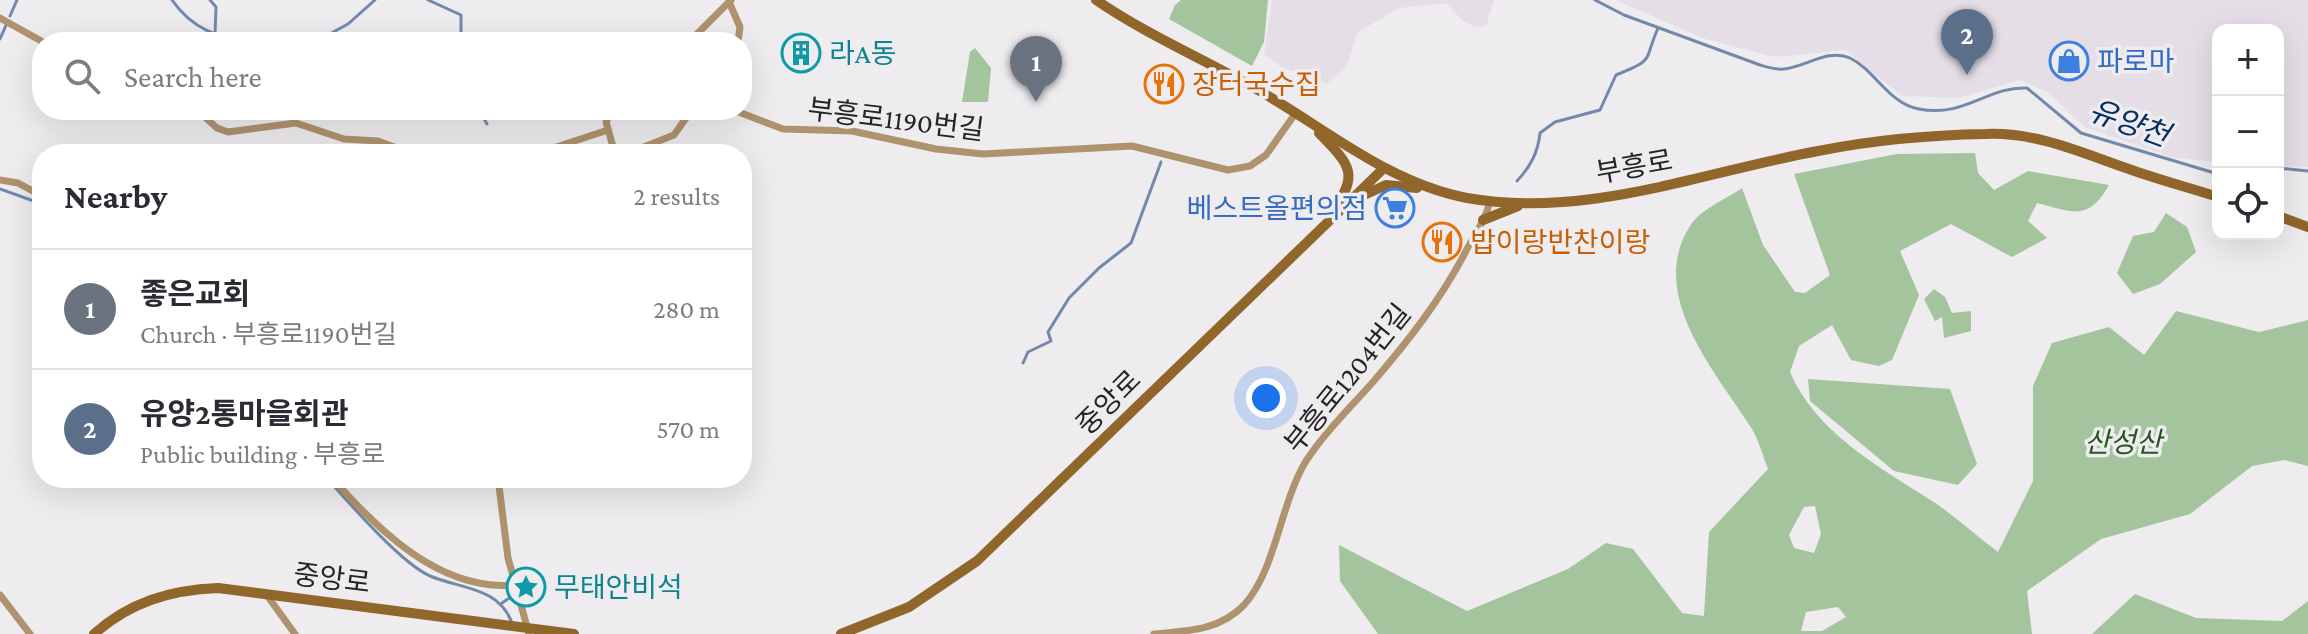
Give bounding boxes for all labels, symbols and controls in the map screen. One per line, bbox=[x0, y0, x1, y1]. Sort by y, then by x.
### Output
pin: 2 bbox=[1941, 9, 1993, 75]
map controls bbox=[2212, 24, 2284, 240]
button: + bbox=[2212, 24, 2284, 96]
search box bbox=[32, 32, 752, 120]
building icon: 라A동 bbox=[780, 32, 822, 74]
pin: 1 bbox=[1010, 36, 1062, 102]
place label: 라A동 bbox=[829, 38, 896, 69]
shop icon: 파로마 bbox=[2048, 40, 2090, 82]
place label: 파로마 bbox=[2097, 46, 2175, 77]
icon: search bbox=[60, 54, 104, 98]
text: Search here bbox=[124, 60, 262, 93]
restaurant icon: 장터국수집 bbox=[1143, 63, 1185, 105]
place label: 장터국수집 bbox=[1192, 69, 1321, 100]
street label: 부흥로1190번길 bbox=[806, 93, 986, 146]
water label: 유양천 bbox=[2085, 93, 2177, 153]
button: − bbox=[2212, 96, 2284, 168]
street label: 부흥로 bbox=[1593, 145, 1675, 188]
button: locate bbox=[2212, 168, 2284, 240]
text: Nearby bbox=[64, 178, 167, 215]
text: 2 results bbox=[633, 182, 720, 211]
supermarket icon: 베스트올편의점 bbox=[1374, 187, 1416, 229]
place label: 베스트올편의점 bbox=[1187, 193, 1367, 224]
restaurant icon: 밥이랑반찬이랑 bbox=[1421, 221, 1463, 263]
place label: 밥이랑반찬이랑 bbox=[1470, 227, 1650, 258]
text: 좋은교회 bbox=[140, 277, 250, 310]
text: 1 bbox=[85, 295, 95, 324]
text: 280 m bbox=[653, 295, 720, 324]
street label: 부흥로1204번길 bbox=[1278, 298, 1417, 459]
text: Church · 부흥로1190번길 bbox=[140, 320, 397, 349]
street label: 중앙로 bbox=[1070, 364, 1147, 441]
your location bbox=[1246, 378, 1286, 418]
text: 유양2통마을회관 bbox=[140, 397, 349, 430]
text: 2 bbox=[83, 415, 97, 444]
text: 570 m bbox=[656, 415, 720, 444]
park label: 산성산 bbox=[2084, 427, 2165, 458]
text: Public building · 부흥로 bbox=[140, 440, 385, 469]
street label: 중앙로 bbox=[292, 558, 372, 599]
place icon: 무태안비석 bbox=[505, 566, 547, 608]
place label: 무태안비석 bbox=[554, 572, 683, 603]

